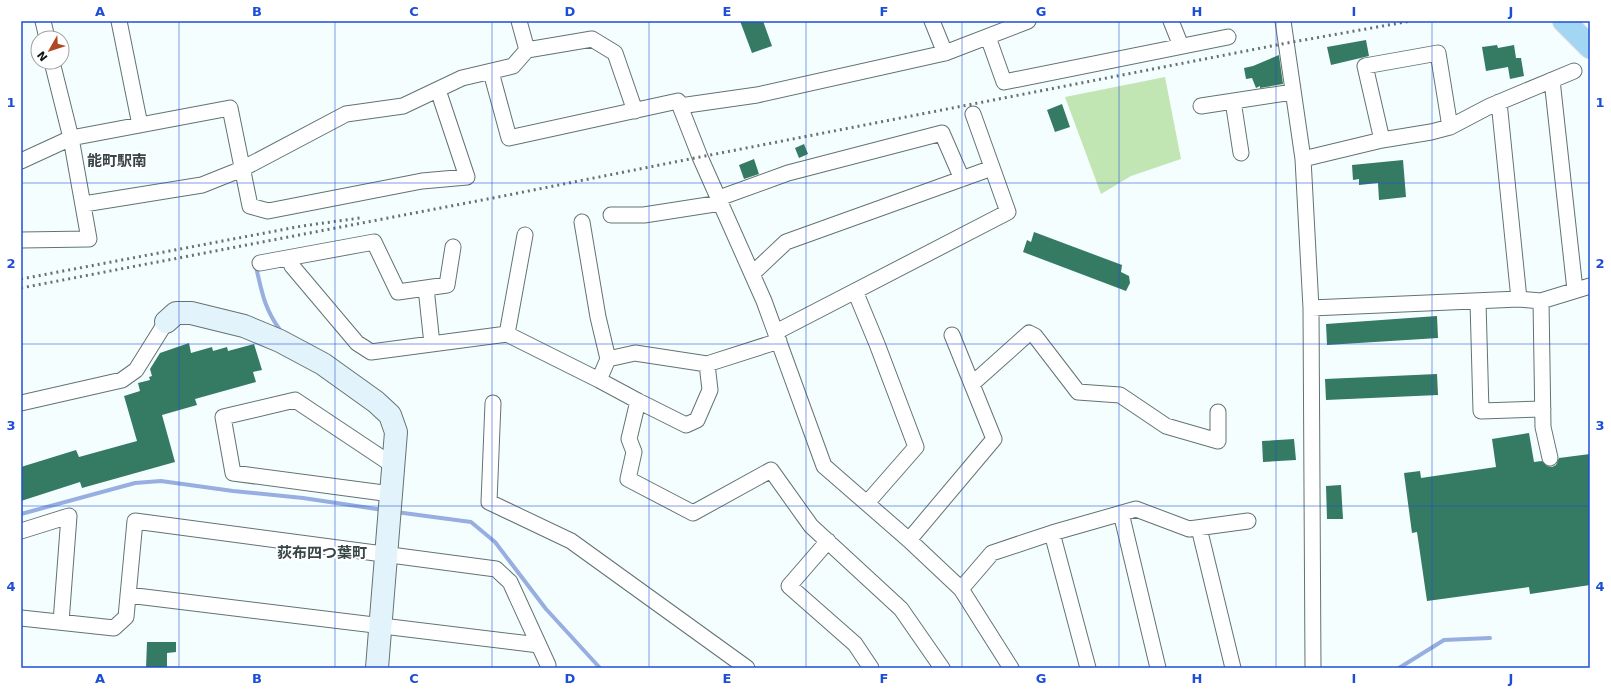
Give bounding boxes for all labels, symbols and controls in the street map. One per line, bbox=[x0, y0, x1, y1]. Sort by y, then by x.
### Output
text: A bbox=[95, 4, 105, 19]
text: B bbox=[252, 4, 262, 19]
text: C bbox=[409, 4, 419, 19]
text: D bbox=[565, 4, 576, 19]
text: E bbox=[723, 4, 731, 19]
text: F bbox=[880, 4, 888, 19]
text: G bbox=[1036, 4, 1046, 19]
text: H bbox=[1192, 4, 1202, 19]
text: I bbox=[1352, 4, 1356, 19]
text: J bbox=[1508, 4, 1513, 19]
north arrow bbox=[30, 30, 70, 70]
text: N bbox=[35, 48, 51, 64]
text: 1 bbox=[6, 95, 16, 110]
text: 1 bbox=[1595, 95, 1605, 110]
district label: 能町駅南 bbox=[87, 152, 147, 170]
text: 2 bbox=[6, 256, 16, 271]
text: 2 bbox=[1595, 256, 1605, 271]
text: 3 bbox=[6, 418, 16, 433]
text: 3 bbox=[1595, 418, 1605, 433]
district label: 荻布四つ葉町 bbox=[277, 544, 367, 562]
text: 4 bbox=[6, 579, 16, 594]
text: 4 bbox=[1595, 579, 1605, 594]
text: A bbox=[95, 671, 105, 686]
text: B bbox=[252, 671, 262, 686]
text: C bbox=[409, 671, 419, 686]
text: D bbox=[565, 671, 576, 686]
text: E bbox=[723, 671, 731, 686]
text: F bbox=[880, 671, 888, 686]
text: G bbox=[1036, 671, 1046, 686]
text: H bbox=[1192, 671, 1202, 686]
text: I bbox=[1352, 671, 1356, 686]
text: J bbox=[1508, 671, 1513, 686]

